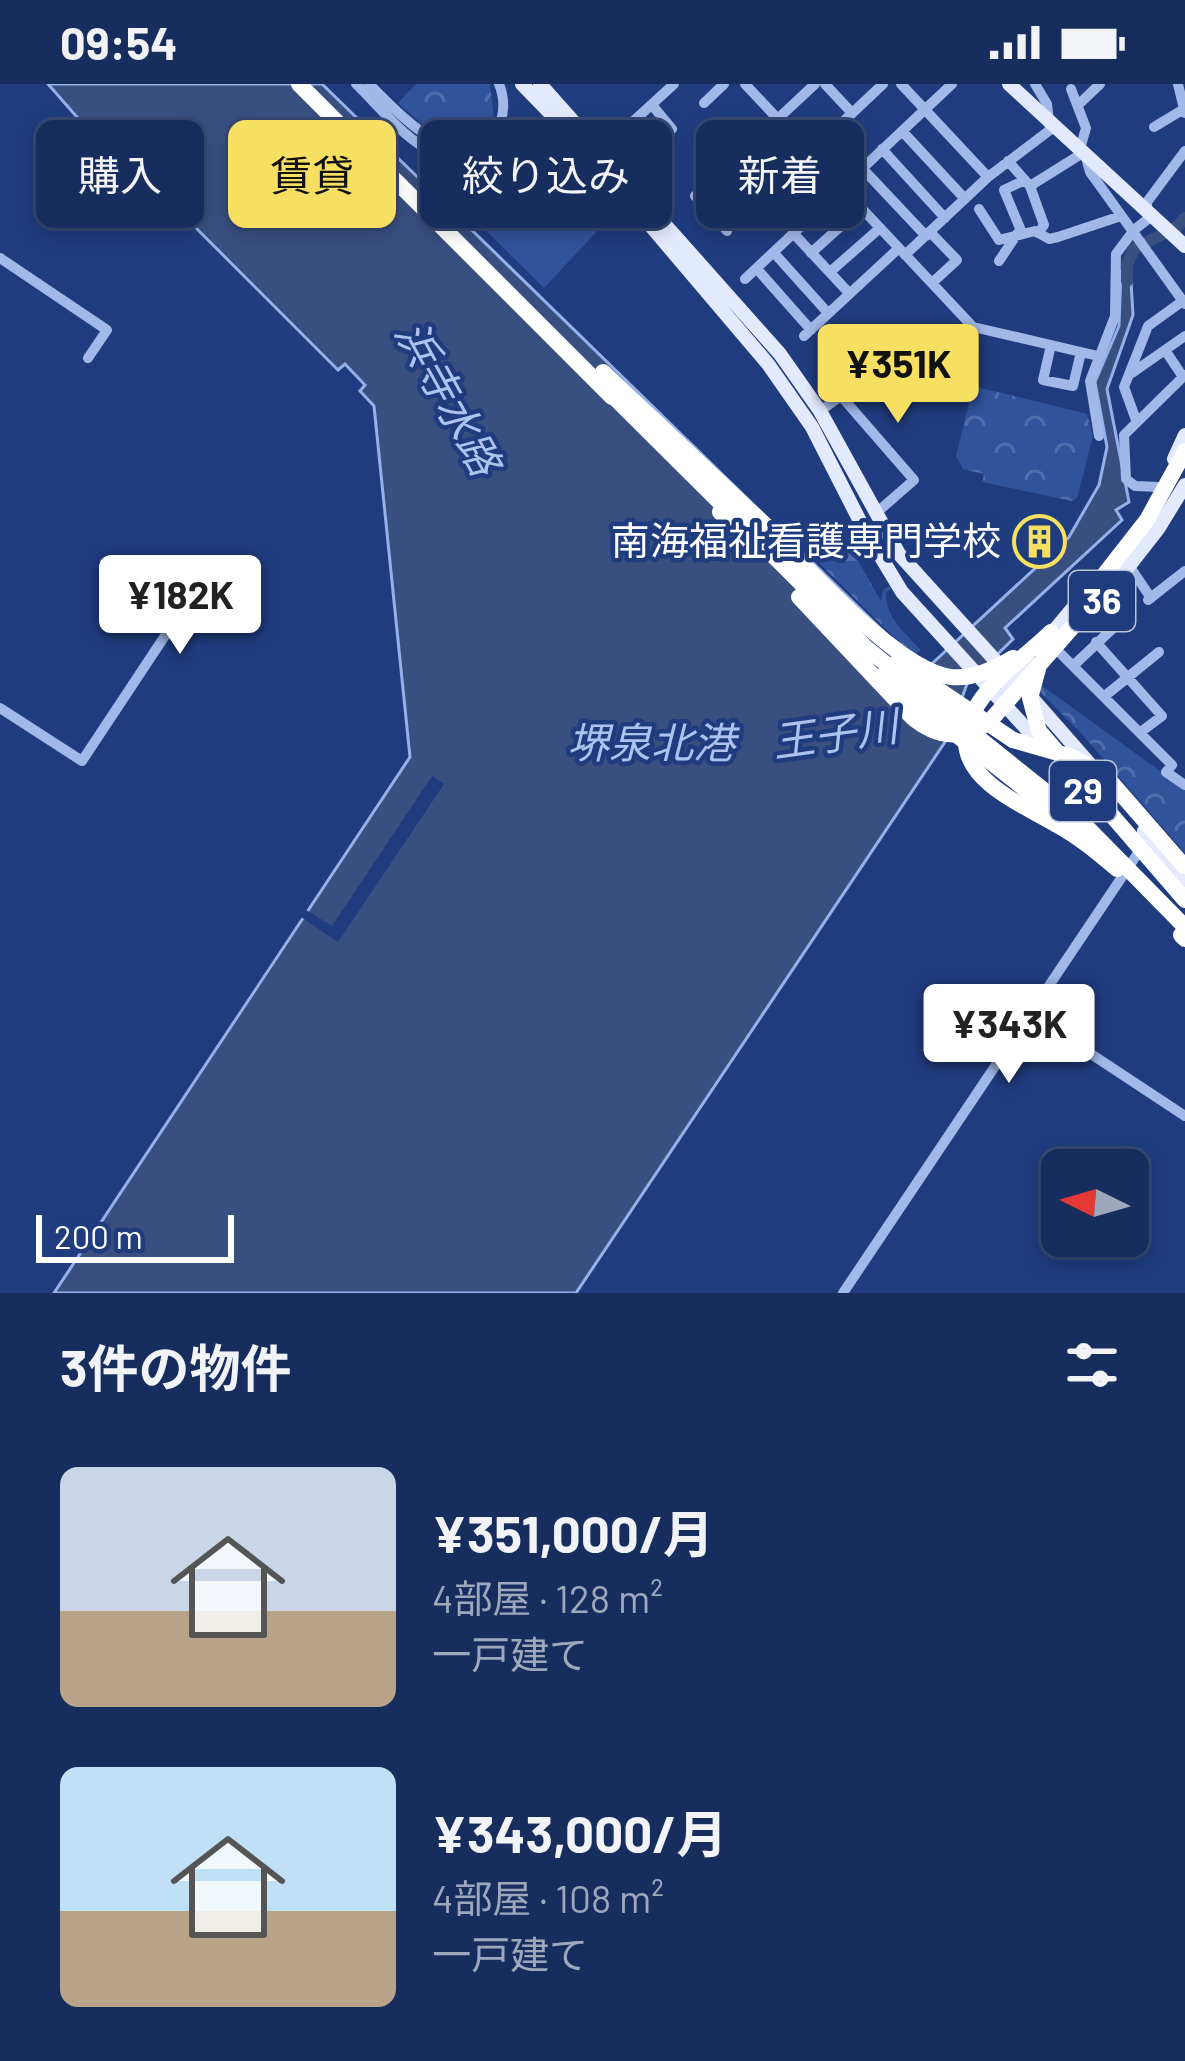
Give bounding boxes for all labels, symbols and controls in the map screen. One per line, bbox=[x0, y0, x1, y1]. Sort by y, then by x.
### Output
text: 09:54 bbox=[60, 15, 177, 69]
chip: 購入 bbox=[36, 120, 204, 228]
chip: 賃貸 bbox=[228, 120, 396, 228]
chip: 絞り込み bbox=[420, 120, 672, 228]
chip: 新着 bbox=[696, 120, 864, 228]
water label: 浜寺水路 bbox=[387, 311, 514, 485]
pin: ¥351K bbox=[814, 324, 982, 426]
text: ¥351K bbox=[845, 339, 951, 386]
building icon: 南海福祉看護専門学校 bbox=[1012, 513, 1068, 569]
place label: 南海福祉看護専門学校 bbox=[611, 516, 1001, 563]
pin: ¥182K bbox=[96, 555, 264, 657]
text: ¥182K bbox=[126, 570, 234, 617]
road number: 36 bbox=[1069, 571, 1135, 631]
water label: 王子川 bbox=[769, 698, 905, 766]
water label: 堺泉北港 bbox=[567, 716, 740, 766]
road number: 29 bbox=[1050, 761, 1116, 821]
pin: ¥343K bbox=[925, 984, 1093, 1086]
text: ¥343K bbox=[951, 999, 1067, 1046]
north arrow bbox=[1041, 1149, 1149, 1257]
map controls bbox=[1041, 1149, 1149, 1257]
scale bar bbox=[36, 1209, 234, 1262]
text: 200 m bbox=[54, 1216, 143, 1256]
icon: filters bbox=[1059, 1332, 1125, 1398]
text: 3件の物件 bbox=[60, 1336, 292, 1397]
text: ¥351,000/月 bbox=[432, 1502, 714, 1563]
icon: home bbox=[156, 1515, 300, 1659]
text: 4部屋 · 128 m² bbox=[432, 1574, 663, 1621]
text: 一戸建て bbox=[432, 1630, 588, 1677]
text: ¥343,000/月 bbox=[432, 1802, 727, 1863]
icon: home bbox=[156, 1815, 300, 1959]
text: 4部屋 · 108 m² bbox=[432, 1874, 664, 1921]
text: 一戸建て bbox=[432, 1930, 588, 1977]

